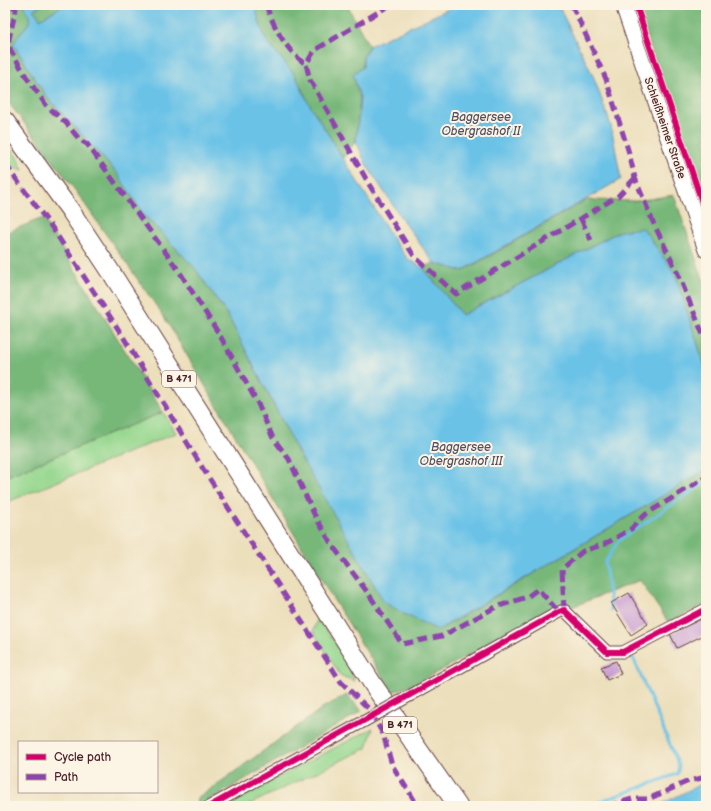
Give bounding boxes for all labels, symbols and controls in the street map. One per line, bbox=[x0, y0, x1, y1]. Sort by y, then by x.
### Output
street label: Schleißheimer Straße bbox=[642, 76, 689, 181]
water label: Baggersee Obergrashof II bbox=[441, 110, 522, 139]
road number: B 471 bbox=[162, 371, 196, 387]
water label: Baggersee Obergrashof III bbox=[420, 440, 504, 469]
road number: B 471 bbox=[383, 717, 417, 733]
legend bbox=[18, 741, 158, 793]
text: Cycle path bbox=[54, 750, 111, 765]
text: Path bbox=[54, 770, 79, 785]

